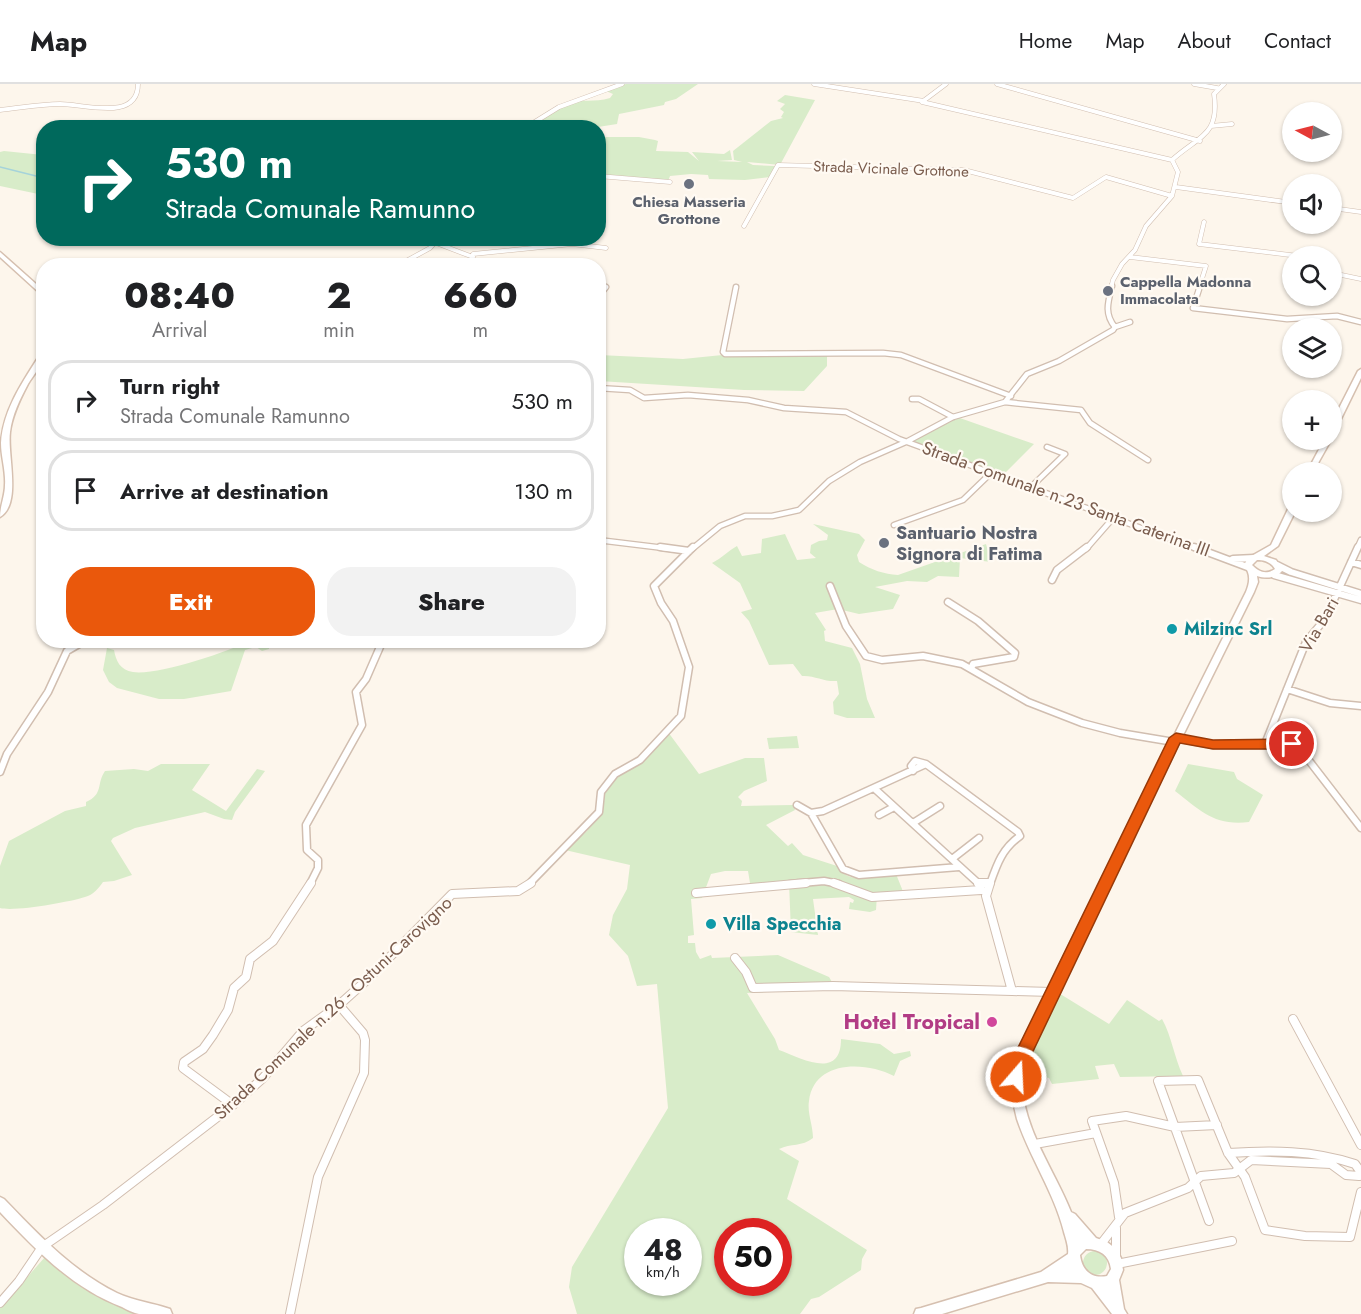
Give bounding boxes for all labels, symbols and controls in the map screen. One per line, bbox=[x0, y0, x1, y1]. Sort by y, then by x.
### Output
text: Map bbox=[30, 21, 87, 62]
text: Home bbox=[1019, 26, 1072, 56]
text: Map bbox=[1105, 26, 1145, 56]
text: About bbox=[1178, 26, 1231, 56]
text: Contact bbox=[1264, 26, 1331, 56]
north arrow bbox=[1282, 102, 1342, 162]
map controls bbox=[1282, 102, 1342, 522]
text: 530 m bbox=[165, 133, 293, 194]
icon: right bbox=[66, 144, 144, 222]
street label: Strada Vicinale Grottone bbox=[813, 155, 970, 183]
button: sound bbox=[1282, 174, 1342, 234]
marker: Chiesa Masseria Grottone bbox=[682, 177, 696, 191]
text: Strada Comunale Ramunno bbox=[165, 189, 475, 228]
place label: Chiesa Masseria Grottone bbox=[632, 191, 746, 230]
button: search bbox=[1282, 246, 1342, 306]
text: 08:40 bbox=[124, 269, 235, 321]
text: 2 bbox=[327, 269, 351, 321]
text: 660 bbox=[443, 269, 518, 321]
place label: Cappella Madonna Immacolata bbox=[1120, 271, 1251, 310]
marker: Cappella Madonna Immacolata bbox=[1101, 284, 1115, 298]
text: Arrival bbox=[152, 316, 207, 345]
text: min bbox=[323, 316, 355, 345]
text: m bbox=[473, 316, 488, 345]
button: layers bbox=[1282, 318, 1342, 378]
text: Turn right bbox=[120, 370, 220, 402]
icon: right bbox=[69, 384, 102, 417]
text: 530 m bbox=[512, 385, 573, 417]
button: + bbox=[1282, 390, 1342, 450]
text: Strada Comunale Ramunno bbox=[120, 402, 350, 431]
street label: Strada Comunale n.23 Santa Caterina III bbox=[918, 435, 1214, 563]
button: − bbox=[1282, 462, 1342, 522]
icon: arrive bbox=[69, 474, 102, 507]
text: Arrive at destination bbox=[120, 475, 329, 507]
text: 130 m bbox=[514, 475, 573, 507]
place label: Santuario Nostra Signora di Fatima bbox=[896, 520, 1042, 567]
marker: Santuario Nostra Signora di Fatima bbox=[877, 536, 891, 550]
button: Exit bbox=[66, 567, 315, 636]
button: Share bbox=[327, 567, 576, 636]
street label: Via Bari bbox=[1293, 592, 1345, 658]
place label: Milzinc Srl bbox=[1184, 616, 1272, 642]
marker: Milzinc Srl bbox=[1165, 622, 1179, 636]
pin bbox=[1266, 718, 1317, 769]
icon: arrive bbox=[1275, 727, 1308, 760]
street label: Strada Comunale n.26 - Ostuni-Carovigno bbox=[208, 890, 458, 1126]
place label: Villa Specchia bbox=[722, 911, 841, 937]
marker: Villa Specchia bbox=[704, 917, 718, 931]
place label: Hotel Tropical bbox=[844, 1007, 980, 1037]
marker: Hotel Tropical bbox=[985, 1015, 999, 1029]
position arrow bbox=[984, 1045, 1048, 1109]
speed limit sign: 50 bbox=[714, 1218, 792, 1296]
text: 48 bbox=[643, 1228, 683, 1271]
text: km/h bbox=[646, 1261, 680, 1283]

